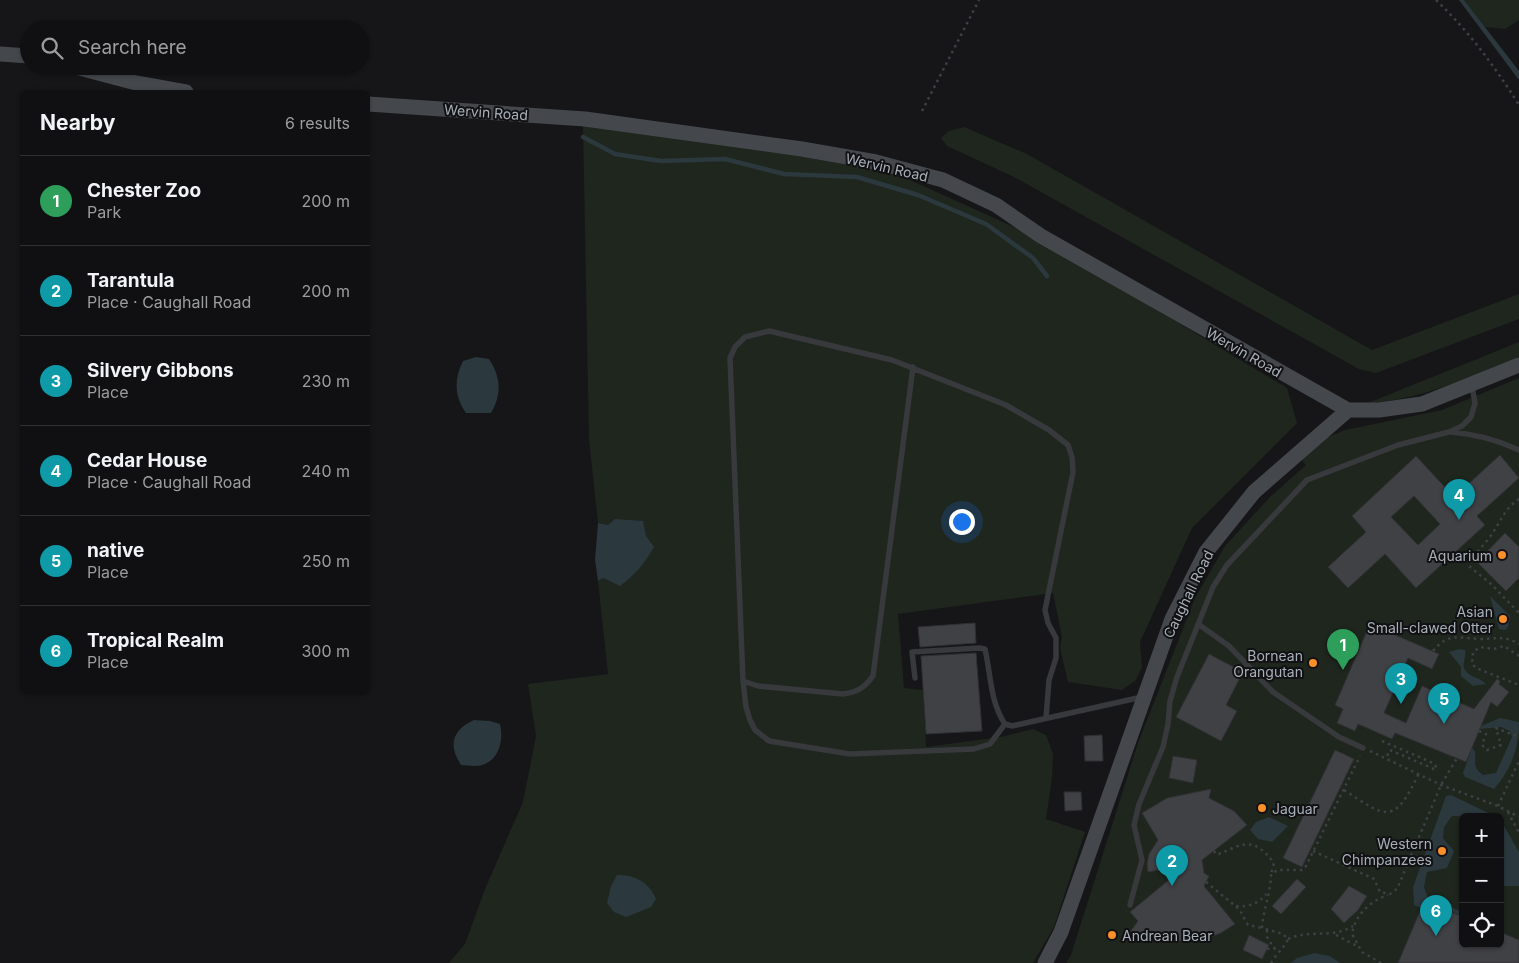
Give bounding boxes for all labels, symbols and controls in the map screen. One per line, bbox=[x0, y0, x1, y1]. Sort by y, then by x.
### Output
search box bbox=[20, 20, 370, 75]
icon: search bbox=[38, 34, 66, 62]
text: Search here bbox=[78, 36, 187, 59]
street label: Wervin Road bbox=[444, 101, 528, 123]
text: Nearby bbox=[40, 110, 115, 135]
text: 6 results bbox=[285, 113, 350, 133]
street label: Wervin Road bbox=[844, 149, 930, 185]
text: Chester Zoo bbox=[87, 179, 201, 202]
text: 1 bbox=[53, 191, 59, 211]
text: 200 m bbox=[302, 191, 350, 211]
text: Park bbox=[87, 202, 121, 222]
text: Tarantula bbox=[87, 269, 175, 292]
text: 2 bbox=[51, 281, 61, 301]
text: 200 m bbox=[302, 281, 350, 301]
text: Place · Caughall Road bbox=[87, 292, 251, 312]
street label: Wervin Road bbox=[1203, 324, 1285, 380]
text: Silvery Gibbons bbox=[87, 359, 234, 382]
text: 3 bbox=[51, 371, 61, 391]
text: 230 m bbox=[302, 371, 350, 391]
text: Place bbox=[87, 382, 129, 402]
text: Cedar House bbox=[87, 449, 207, 472]
text: 4 bbox=[51, 461, 61, 481]
text: 240 m bbox=[302, 461, 350, 481]
text: Place · Caughall Road bbox=[87, 472, 251, 492]
pin: 4 bbox=[1443, 479, 1475, 520]
your location bbox=[949, 509, 975, 535]
text: native bbox=[87, 539, 144, 562]
street label: Caughall Road bbox=[1159, 547, 1217, 641]
place label: Aquarium bbox=[1428, 547, 1492, 564]
marker: Aquarium bbox=[1496, 549, 1508, 561]
text: 5 bbox=[51, 551, 61, 571]
text: 250 m bbox=[302, 551, 350, 571]
text: Place bbox=[87, 562, 129, 582]
place label: Asian Small-clawed Otter bbox=[1367, 603, 1493, 636]
marker: Asian Small-clawed Otter bbox=[1497, 613, 1509, 625]
text: Tropical Realm bbox=[87, 629, 224, 652]
pin: 1 bbox=[1327, 629, 1359, 670]
text: 6 bbox=[51, 641, 61, 661]
text: 300 m bbox=[301, 641, 350, 661]
place label: Bornean Orangutan bbox=[1233, 647, 1303, 680]
text: Place bbox=[87, 652, 129, 672]
marker: Bornean Orangutan bbox=[1307, 657, 1319, 669]
pin: 3 bbox=[1385, 663, 1417, 704]
pin: 5 bbox=[1428, 683, 1460, 724]
place label: Jaguar bbox=[1272, 800, 1318, 817]
marker: Jaguar bbox=[1256, 802, 1268, 814]
map controls bbox=[1459, 813, 1504, 948]
button: + bbox=[1459, 813, 1504, 858]
place label: Western Chimpanzees bbox=[1342, 835, 1432, 868]
pin: 2 bbox=[1156, 845, 1188, 886]
marker: Western Chimpanzees bbox=[1436, 845, 1448, 857]
button: − bbox=[1459, 858, 1504, 903]
pin: 6 bbox=[1420, 895, 1452, 936]
button: locate bbox=[1459, 903, 1504, 948]
place label: Andrean Bear bbox=[1122, 927, 1213, 944]
marker: Andrean Bear bbox=[1106, 929, 1118, 941]

